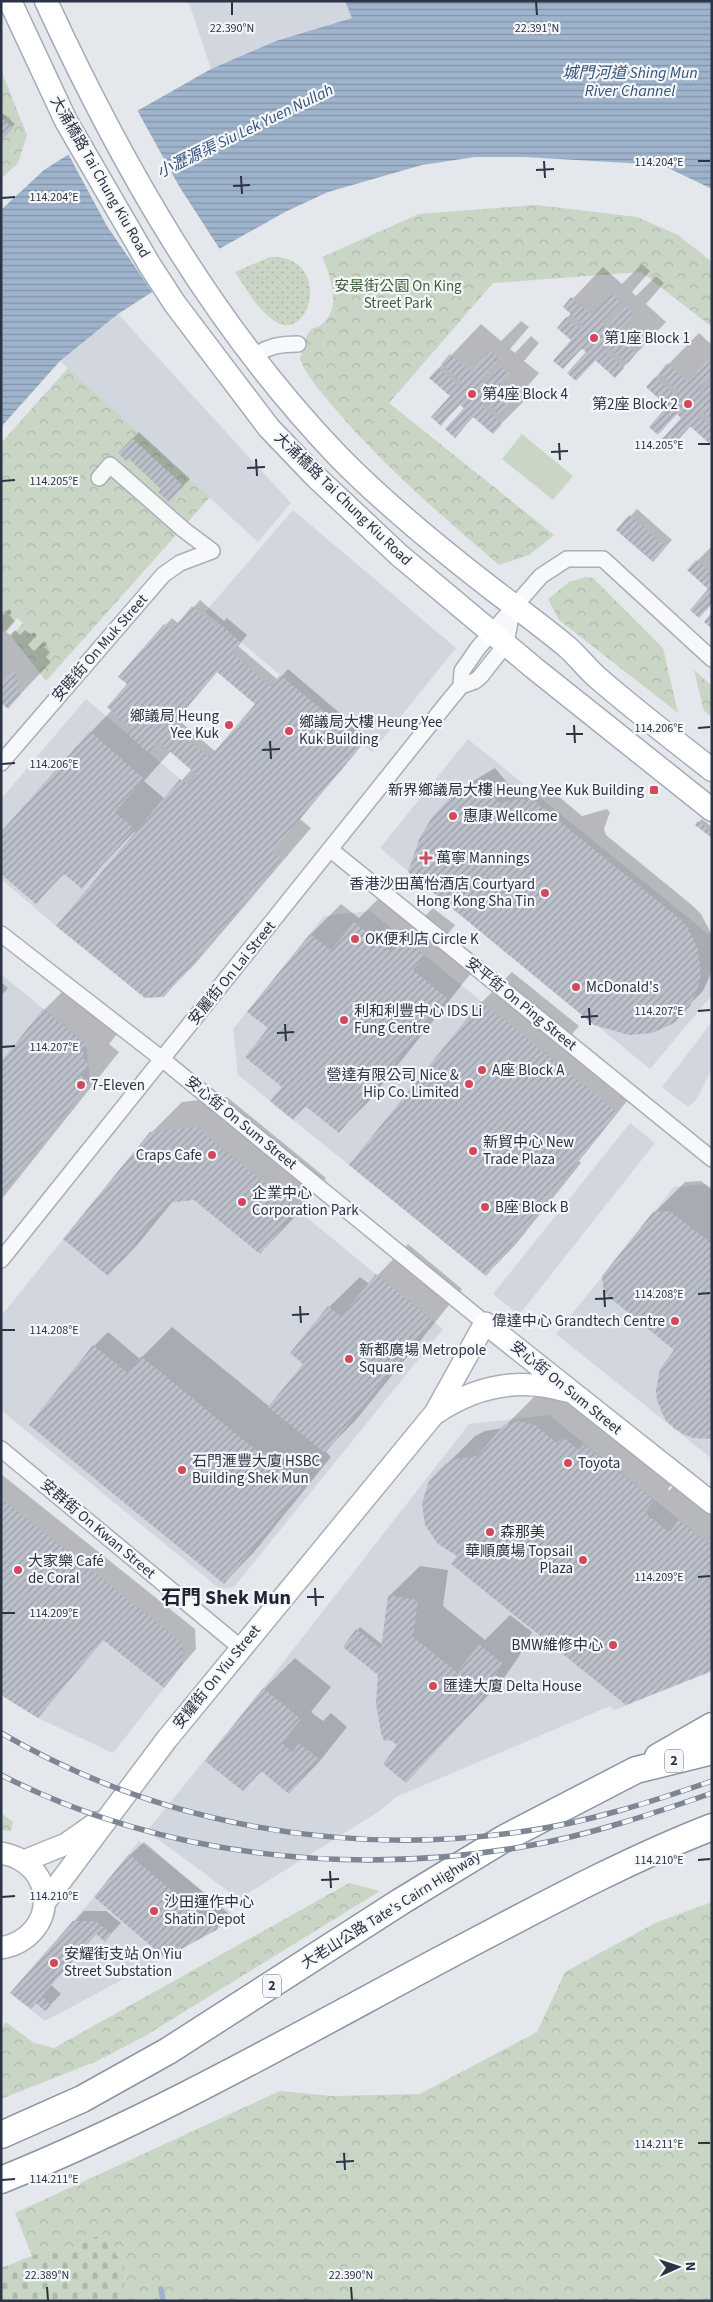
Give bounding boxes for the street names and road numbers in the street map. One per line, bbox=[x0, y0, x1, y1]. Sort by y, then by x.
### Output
street label: 大涌橋路 Tai Chung Kiu Road bbox=[45, 92, 155, 262]
street label: 大涌橋路 Tai Chung Kiu Road bbox=[270, 428, 416, 570]
street label: 安睦街 On Muk Street bbox=[47, 590, 153, 706]
street label: 安麗街 On Lai Street bbox=[183, 917, 281, 1029]
street label: 安平街 On Ping Street bbox=[461, 953, 581, 1055]
street label: 安心街 On Sum Street bbox=[181, 1071, 301, 1175]
street label: 安心街 On Sum Street bbox=[506, 1336, 626, 1440]
street label: 安群街 On Kwan Street bbox=[36, 1474, 160, 1584]
street label: 安耀街 On Yiu Street bbox=[168, 1620, 266, 1734]
road number: 2 bbox=[665, 1750, 683, 1772]
street label: 大老山公路 Tate's Cairn Highway bbox=[297, 1846, 485, 1974]
road number: 2 bbox=[263, 1974, 281, 1998]

